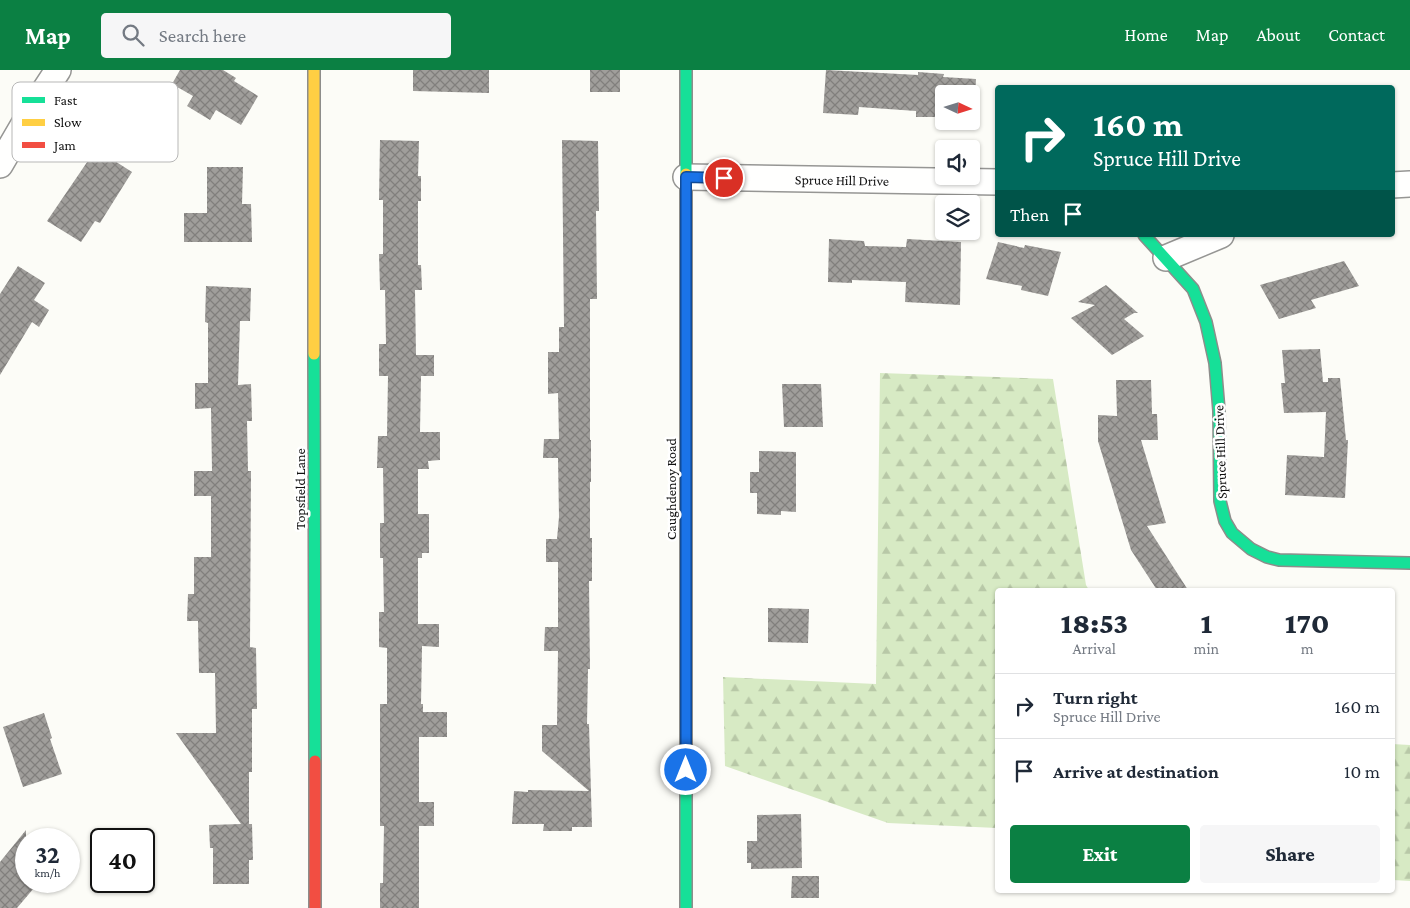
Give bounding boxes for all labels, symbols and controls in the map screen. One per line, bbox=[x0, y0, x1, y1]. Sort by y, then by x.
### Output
search box bbox=[101, 13, 451, 58]
icon: search bbox=[119, 21, 147, 49]
text: Map bbox=[25, 22, 71, 49]
text: Search here bbox=[159, 25, 246, 46]
text: Home bbox=[1125, 25, 1168, 45]
text: Map bbox=[1196, 25, 1228, 45]
text: About bbox=[1256, 25, 1300, 45]
text: Contact bbox=[1328, 25, 1385, 45]
legend bbox=[12, 82, 178, 162]
north arrow bbox=[935, 85, 980, 130]
map controls bbox=[935, 85, 980, 240]
text: Fast bbox=[54, 92, 78, 108]
icon: right bbox=[1010, 105, 1075, 170]
text: 160 m bbox=[1093, 105, 1183, 144]
text: Slow bbox=[54, 114, 82, 130]
text: Jam bbox=[52, 137, 76, 153]
button: sound bbox=[935, 140, 980, 185]
text: Spruce Hill Drive bbox=[1093, 146, 1241, 171]
pin bbox=[703, 157, 745, 199]
icon: arrive bbox=[710, 164, 738, 192]
street label: Spruce Hill Drive bbox=[795, 171, 889, 189]
button: layers bbox=[935, 195, 980, 240]
icon: arrive bbox=[1059, 200, 1087, 228]
text: Then bbox=[1010, 204, 1049, 225]
street label: Spruce Hill Drive bbox=[1210, 405, 1230, 499]
street label: Caughdenoy Road bbox=[663, 437, 679, 540]
street label: Topsfield Lane bbox=[292, 448, 308, 530]
text: 18:53 bbox=[1060, 606, 1128, 639]
text: 1 bbox=[1200, 606, 1212, 639]
text: 170 bbox=[1285, 606, 1330, 639]
text: Arrival bbox=[1073, 640, 1116, 657]
text: min bbox=[1194, 640, 1219, 657]
text: m bbox=[1301, 640, 1314, 657]
text: Turn right bbox=[1053, 687, 1138, 708]
icon: right bbox=[1010, 692, 1038, 720]
text: 160 m bbox=[1334, 696, 1380, 717]
text: Spruce Hill Drive bbox=[1053, 708, 1161, 725]
position arrow bbox=[659, 743, 711, 795]
icon: arrive bbox=[1010, 757, 1038, 785]
text: Arrive at destination bbox=[1053, 761, 1219, 782]
text: 10 m bbox=[1344, 761, 1380, 782]
button: Exit bbox=[1010, 825, 1190, 883]
button: Share bbox=[1200, 825, 1380, 883]
speed limit sign: 40 bbox=[90, 828, 155, 893]
text: 32 bbox=[35, 841, 60, 868]
text: km/h bbox=[35, 866, 60, 880]

